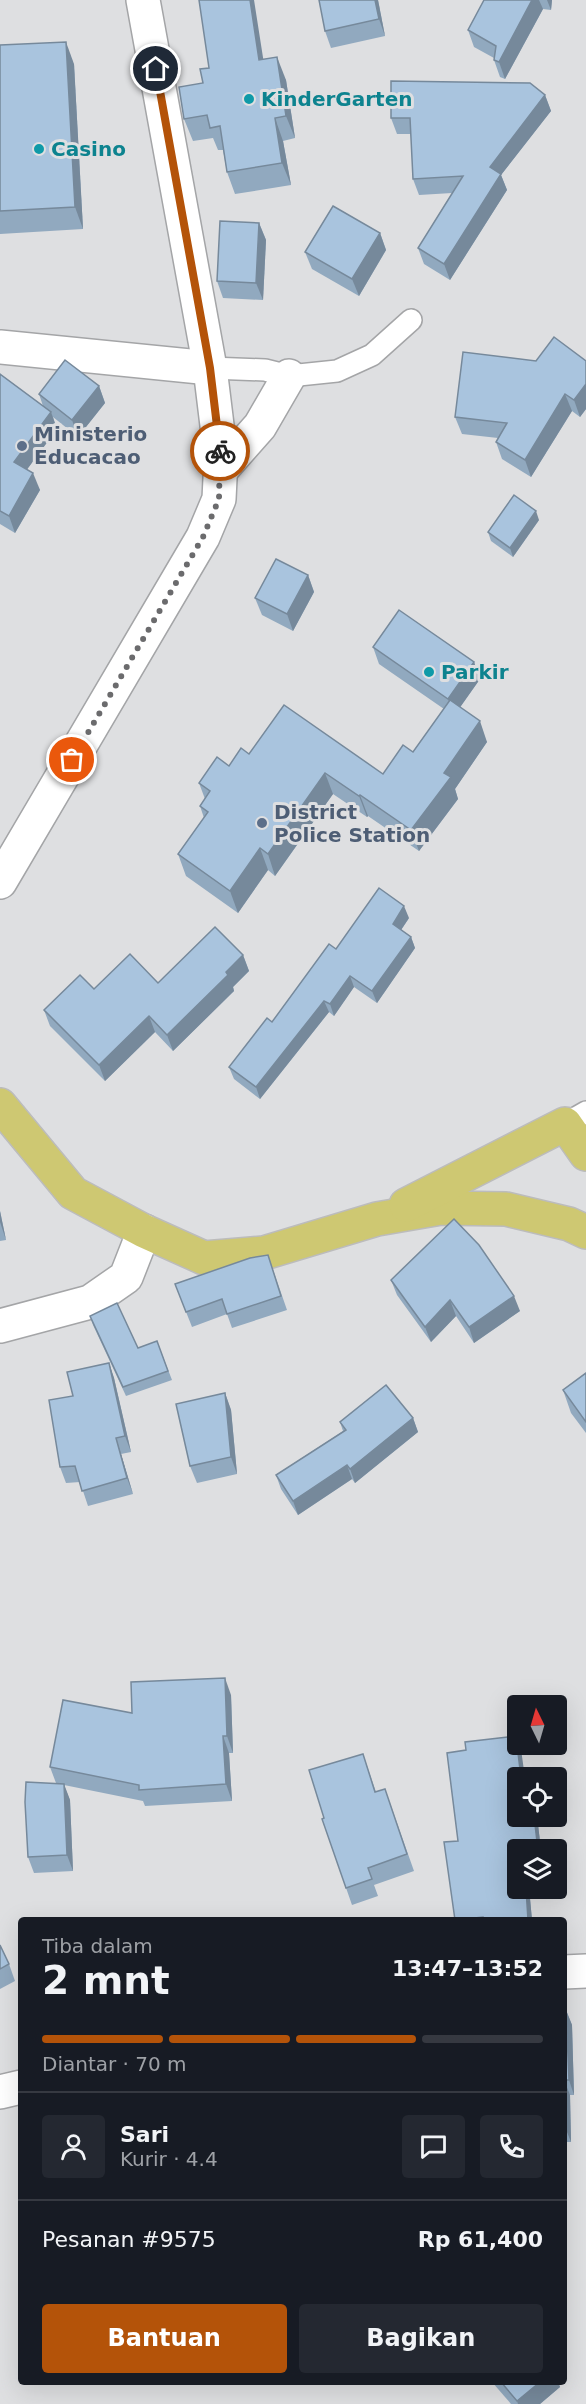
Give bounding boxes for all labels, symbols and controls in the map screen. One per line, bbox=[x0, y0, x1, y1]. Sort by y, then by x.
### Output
pin bbox=[130, 43, 181, 94]
icon: home bbox=[139, 52, 172, 85]
place label: KinderGarten bbox=[261, 87, 412, 111]
marker: KinderGarten bbox=[242, 92, 256, 106]
place label: Casino bbox=[51, 137, 126, 161]
marker: Casino bbox=[32, 142, 46, 156]
courier bbox=[190, 421, 250, 481]
place label: Ministerio Educacao bbox=[34, 422, 147, 469]
icon: bike bbox=[204, 435, 237, 468]
marker: Ministerio Educacao bbox=[15, 439, 29, 453]
place label: Parkir bbox=[441, 660, 509, 684]
marker: Parkir bbox=[422, 665, 436, 679]
pin bbox=[46, 734, 97, 785]
icon: bag bbox=[55, 743, 88, 776]
place label: District Police Station bbox=[274, 800, 430, 847]
marker: District Police Station bbox=[255, 816, 269, 830]
north arrow bbox=[507, 1695, 567, 1755]
map controls bbox=[507, 1695, 567, 1899]
button: locate bbox=[507, 1767, 567, 1827]
button: layers bbox=[507, 1839, 567, 1899]
text: Tiba dalam bbox=[42, 1934, 153, 1958]
text: 13:47–13:52 bbox=[392, 1956, 543, 1981]
text: 2 mnt bbox=[42, 1958, 170, 2003]
text: Diantar · 70 m bbox=[42, 2052, 187, 2076]
button: person bbox=[42, 2115, 105, 2178]
button: chat bbox=[402, 2115, 465, 2178]
button: phone bbox=[480, 2115, 543, 2178]
text: Sari bbox=[120, 2122, 169, 2147]
text: Kurir · 4.4 bbox=[120, 2147, 218, 2171]
text: Pesanan #9575 bbox=[42, 2227, 216, 2252]
text: Rp 61,400 bbox=[418, 2227, 543, 2252]
button: Bantuan bbox=[42, 2304, 287, 2373]
button: Bagikan bbox=[299, 2304, 543, 2373]

